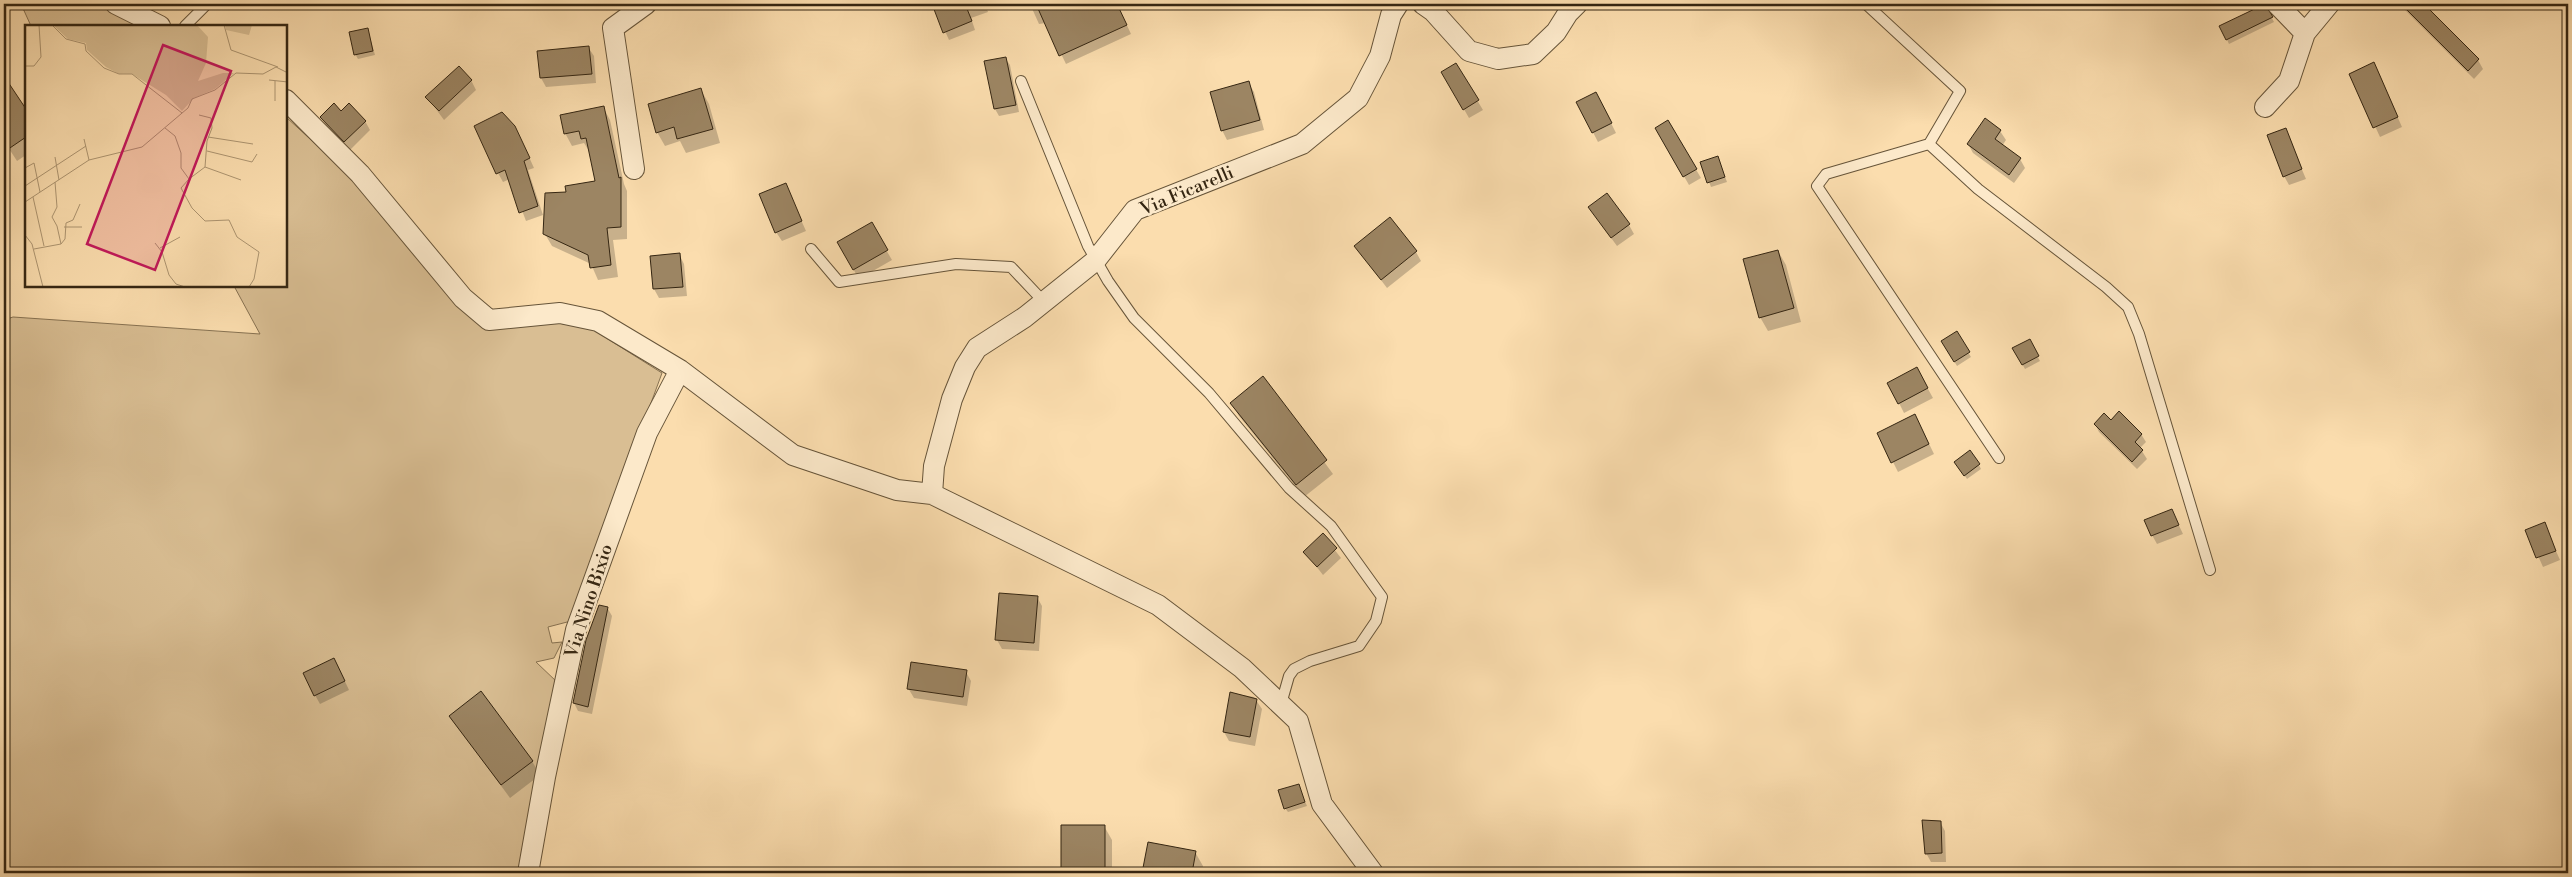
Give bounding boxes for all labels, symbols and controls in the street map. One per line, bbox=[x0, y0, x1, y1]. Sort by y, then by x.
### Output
inset map bbox=[25, 25, 288, 288]
street label: Via Ficarelli bbox=[1136, 161, 1237, 221]
street label: Via Nino Bixio bbox=[559, 541, 618, 662]

